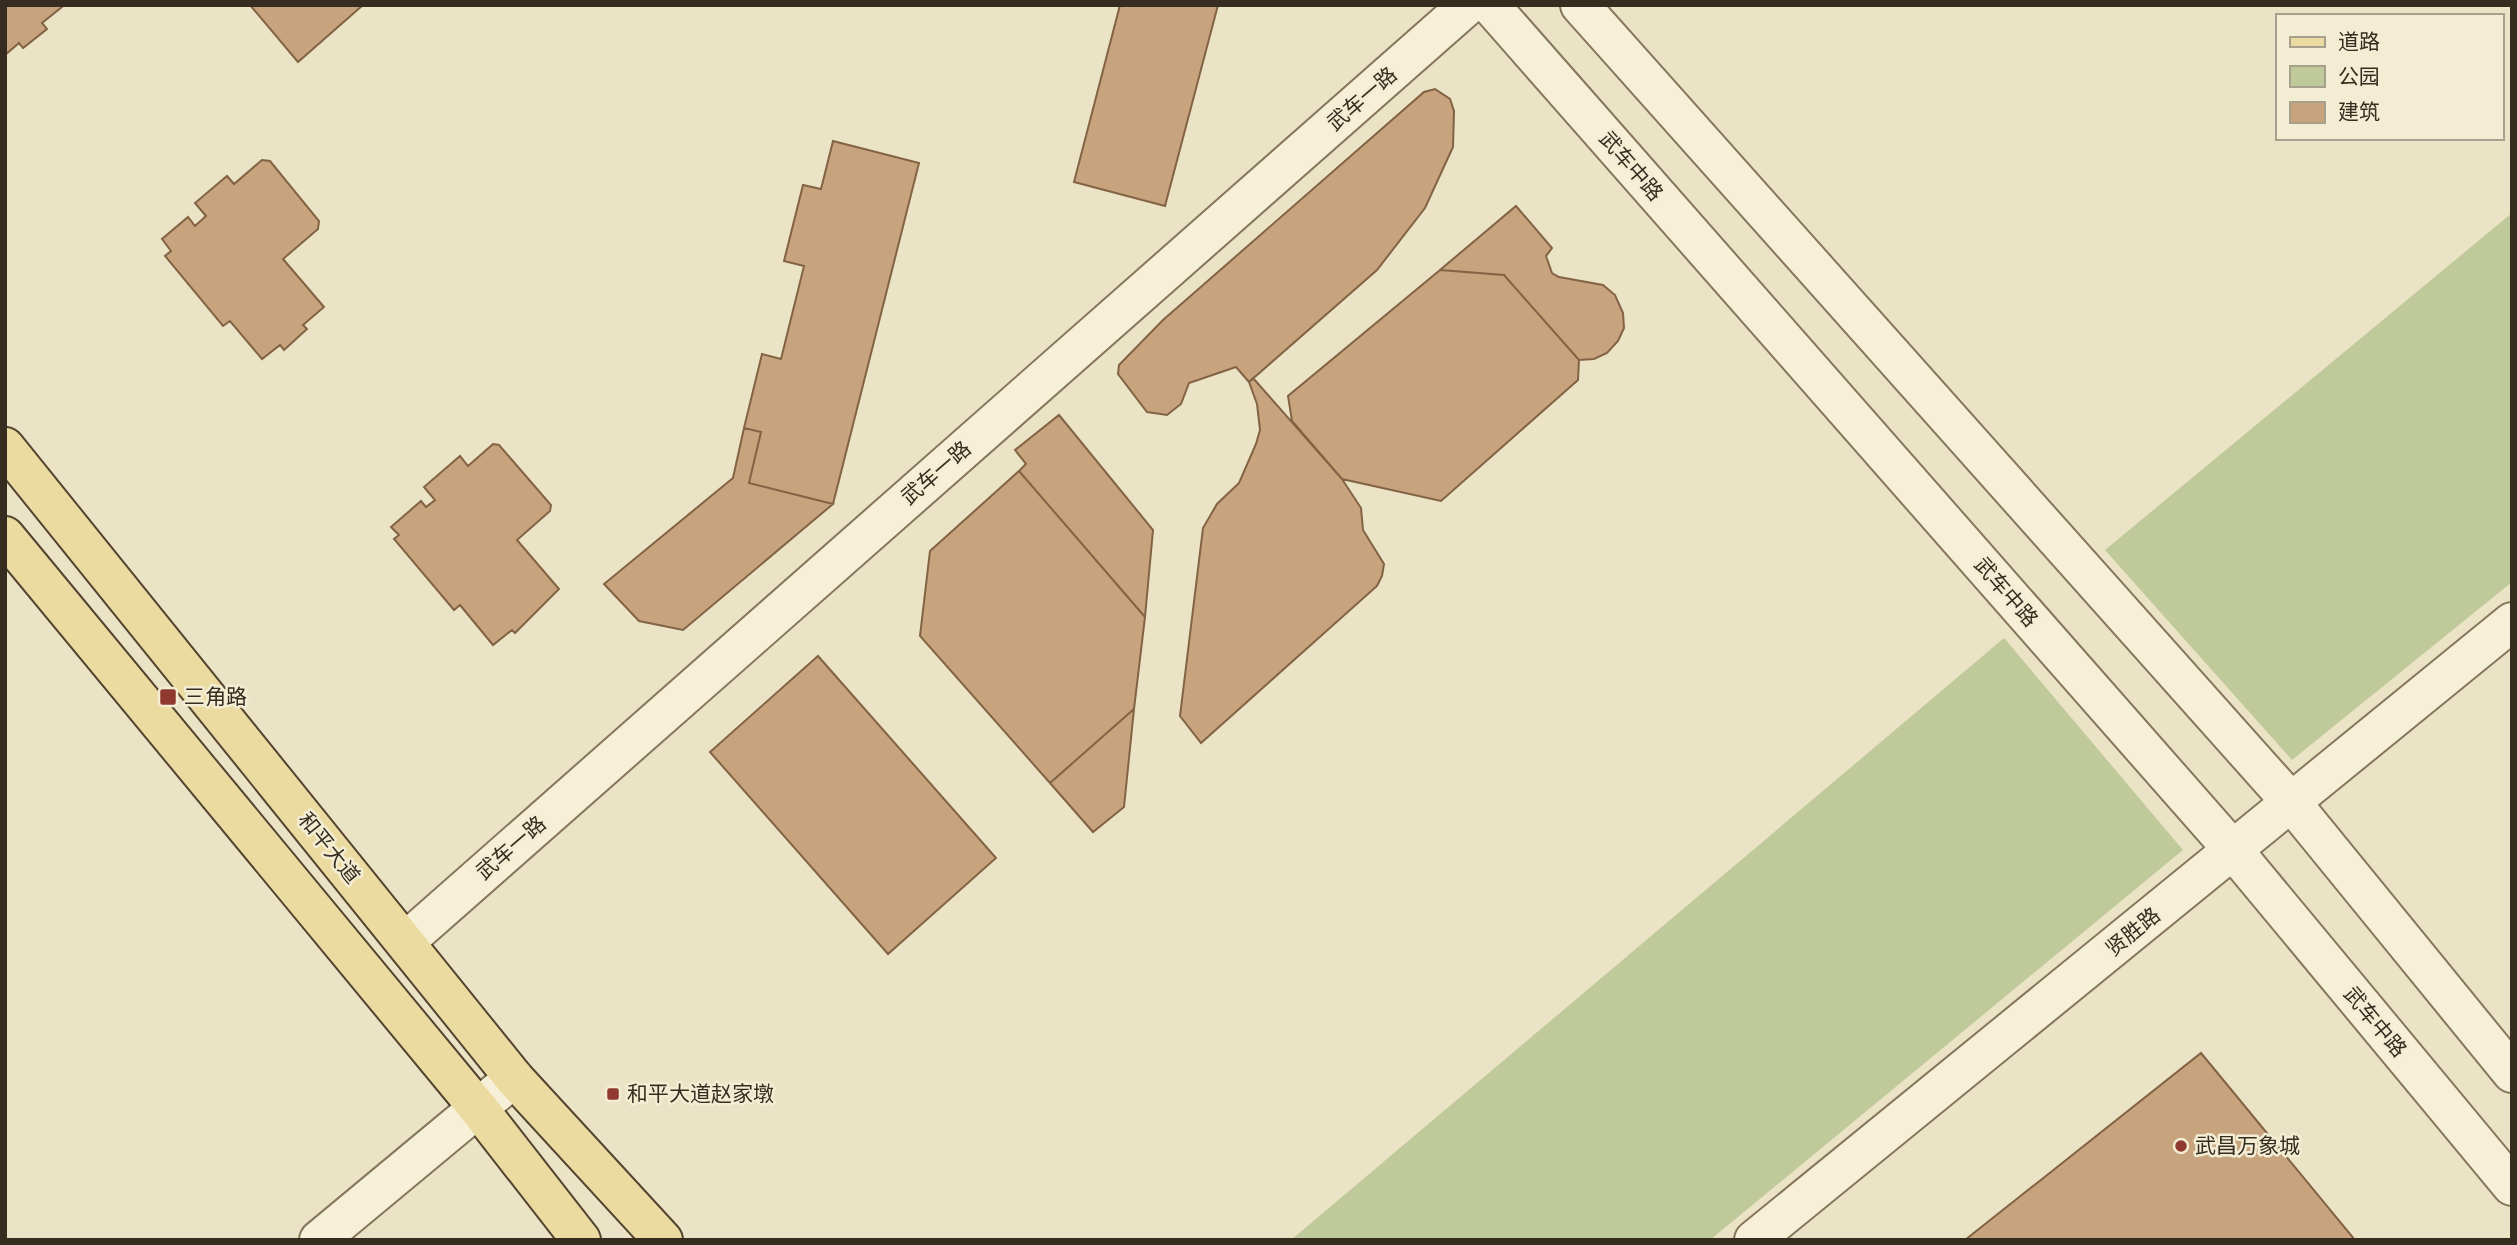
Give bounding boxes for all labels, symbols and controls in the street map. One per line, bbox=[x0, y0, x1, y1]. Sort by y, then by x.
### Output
legend bbox=[2276, 14, 2503, 140]
text: 道路 bbox=[2338, 28, 2380, 55]
street label: 武车一路 bbox=[1321, 61, 1402, 136]
text: 公园 bbox=[2338, 63, 2380, 90]
text: 建筑 bbox=[2338, 98, 2380, 125]
street label: 武车中路 bbox=[1594, 125, 1669, 206]
street label: 武车一路 bbox=[895, 435, 976, 510]
street label: 武车中路 bbox=[1969, 551, 2044, 632]
place label: 三角路 bbox=[184, 683, 247, 710]
marker: 三角路 bbox=[158, 687, 178, 707]
street label: 和平大道 bbox=[292, 807, 366, 889]
street label: 武车一路 bbox=[470, 810, 551, 885]
street label: 贤胜路 bbox=[2100, 901, 2166, 962]
street label: 武车中路 bbox=[2338, 981, 2413, 1063]
place label: 和平大道赵家墩 bbox=[627, 1080, 774, 1107]
marker: 和平大道赵家墩 bbox=[605, 1086, 621, 1102]
place label: 武昌万象城 bbox=[2195, 1132, 2300, 1159]
marker: 武昌万象城 bbox=[2173, 1138, 2189, 1154]

